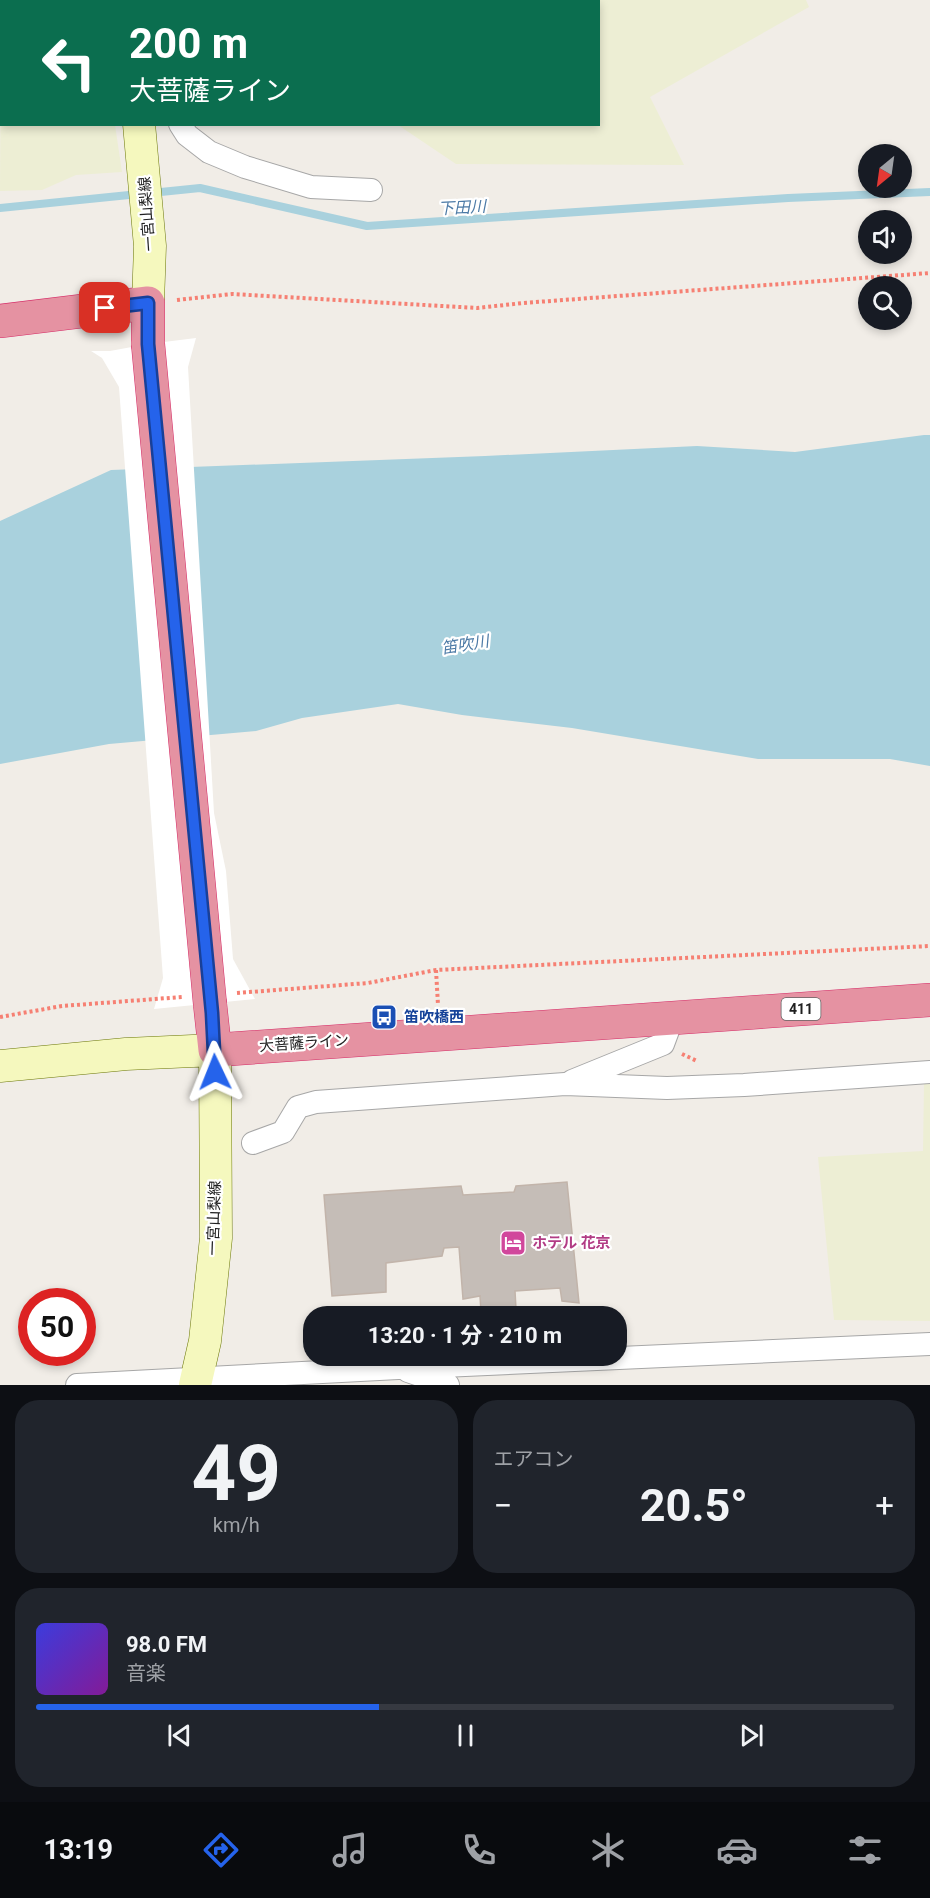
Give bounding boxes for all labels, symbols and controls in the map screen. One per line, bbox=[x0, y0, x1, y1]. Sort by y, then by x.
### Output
text: 200 m bbox=[129, 19, 248, 68]
icon: left bbox=[30, 24, 108, 102]
text: 大菩薩ライン bbox=[129, 75, 291, 107]
north arrow bbox=[858, 144, 912, 198]
map controls bbox=[858, 144, 912, 330]
street label: 一宮山梨線 bbox=[135, 176, 159, 252]
water label: 下田川 bbox=[438, 197, 488, 218]
button: sound bbox=[858, 210, 912, 264]
button: search bbox=[858, 276, 912, 330]
pin bbox=[79, 282, 130, 333]
icon: arrive bbox=[88, 291, 121, 324]
water label: 笛吹川 bbox=[440, 631, 492, 658]
road number: 411 bbox=[782, 998, 820, 1020]
bus stop icon: 笛吹橋西 bbox=[369, 1002, 399, 1032]
place label: 笛吹橋西 bbox=[404, 1008, 464, 1026]
street label: 大菩薩ライン bbox=[258, 1031, 350, 1055]
position arrow bbox=[183, 1040, 247, 1104]
street label: 一宮山梨線 bbox=[204, 1180, 224, 1256]
hotel icon: ホテル 花京 bbox=[498, 1228, 528, 1258]
place label: ホテル 花京 bbox=[532, 1234, 611, 1252]
speed limit sign: 50 bbox=[18, 1288, 96, 1366]
text: 13:20 · 1 分 · 210 m bbox=[368, 1323, 562, 1348]
text: 49 bbox=[191, 1428, 281, 1519]
text: エアコン bbox=[494, 1447, 574, 1471]
text: 20.5° bbox=[640, 1479, 748, 1532]
text: − bbox=[494, 1486, 512, 1525]
text: + bbox=[875, 1486, 894, 1525]
text: km/h bbox=[213, 1513, 260, 1537]
text: 98.0 FM bbox=[126, 1632, 207, 1657]
text: 音楽 bbox=[126, 1661, 166, 1685]
icon: previous bbox=[163, 1719, 196, 1752]
icon: pause bbox=[449, 1719, 482, 1752]
icon: next bbox=[735, 1719, 768, 1752]
icon: directions bbox=[200, 1829, 242, 1871]
icon: music bbox=[329, 1829, 371, 1871]
icon: phone bbox=[458, 1829, 500, 1871]
icon: climate bbox=[587, 1829, 629, 1871]
icon: car bbox=[716, 1829, 758, 1871]
icon: filters bbox=[844, 1829, 886, 1871]
text: 13:19 bbox=[43, 1834, 113, 1866]

